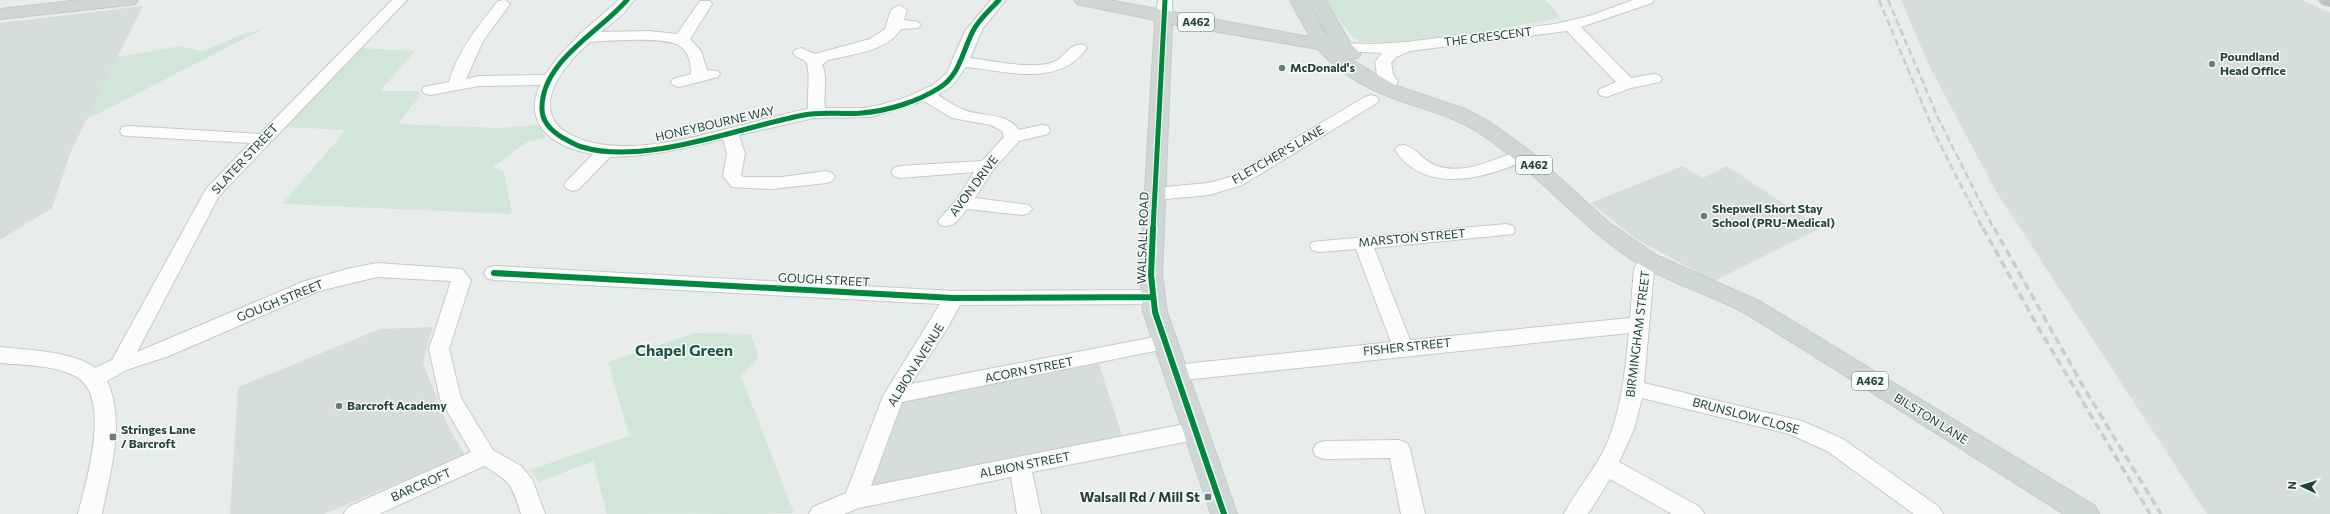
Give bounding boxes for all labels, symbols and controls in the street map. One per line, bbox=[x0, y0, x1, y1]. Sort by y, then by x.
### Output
road number: A462 bbox=[1178, 13, 1214, 31]
street label: THE CRESCENT bbox=[1443, 24, 1533, 48]
place label: Poundland Head Office bbox=[2220, 49, 2286, 77]
marker: Poundland Head Office bbox=[2207, 59, 2217, 69]
place label: McDonald's bbox=[1290, 60, 1356, 74]
marker: McDonald's bbox=[1277, 63, 1287, 73]
street label: HONEYBOURNE WAY bbox=[654, 102, 776, 144]
street label: SLATER STREET bbox=[208, 120, 281, 196]
street label: FLETCHER'S LANE bbox=[1229, 122, 1326, 186]
street label: AVON DRIVE bbox=[946, 152, 1000, 218]
road number: A462 bbox=[1516, 156, 1552, 174]
street label: WALSALL ROAD bbox=[1133, 191, 1151, 284]
place label: Shepwell Short Stay School (PRU-Medical) bbox=[1712, 201, 1835, 229]
marker: Shepwell Short Stay School (PRU-Medical) bbox=[1699, 211, 1709, 221]
street label: MARSTON STREET bbox=[1358, 225, 1466, 249]
street label: BIRMINGHAM STREET bbox=[1622, 269, 1652, 398]
street label: GOUGH STREET bbox=[778, 270, 871, 288]
street label: GOUGH STREET bbox=[234, 276, 325, 324]
street label: ALBION AVENUE bbox=[884, 320, 946, 409]
street label: FISHER STREET bbox=[1362, 334, 1452, 358]
district label: Chapel Green bbox=[635, 340, 733, 359]
street label: ACORN STREET bbox=[983, 354, 1075, 384]
road number: A462 bbox=[1852, 372, 1888, 390]
street label: BILSTON LANE bbox=[1892, 390, 1971, 447]
street label: BRUNSLOW CLOSE bbox=[1691, 394, 1801, 436]
place label: Barcroft Academy bbox=[347, 398, 447, 412]
marker: Barcroft Academy bbox=[334, 401, 344, 411]
place label: Stringes Lane / Barcroft bbox=[121, 422, 196, 450]
marker: Stringes Lane / Barcroft bbox=[108, 432, 118, 442]
street label: ALBION STREET bbox=[978, 448, 1072, 480]
street label: BARCROFT bbox=[388, 464, 453, 504]
north arrow bbox=[2282, 466, 2322, 506]
text: N bbox=[2285, 481, 2298, 490]
place label: Walsall Rd / Mill St bbox=[1080, 488, 1200, 505]
marker: Walsall Rd / Mill St bbox=[1203, 492, 1213, 502]

